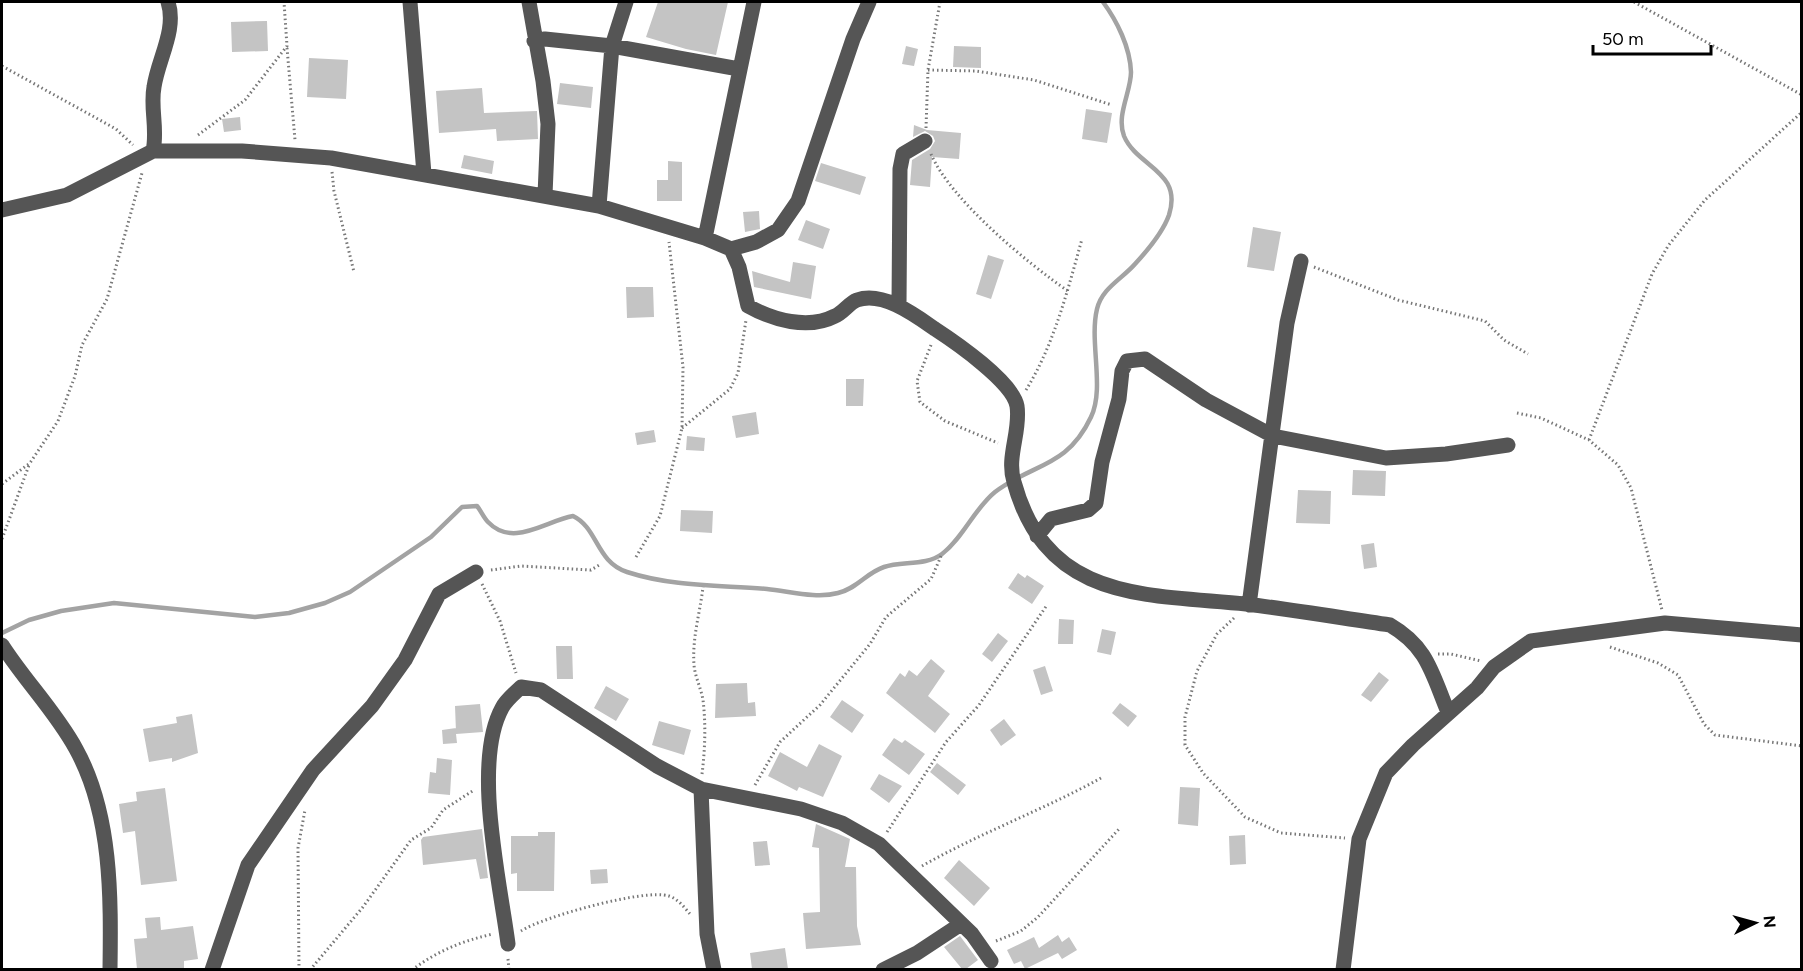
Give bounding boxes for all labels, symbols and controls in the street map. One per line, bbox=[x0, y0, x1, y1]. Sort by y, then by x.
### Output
scale bar bbox=[1593, 18, 1712, 56]
text: 50 m bbox=[1602, 28, 1644, 50]
north arrow bbox=[1725, 893, 1785, 953]
text: N bbox=[1759, 915, 1779, 929]

